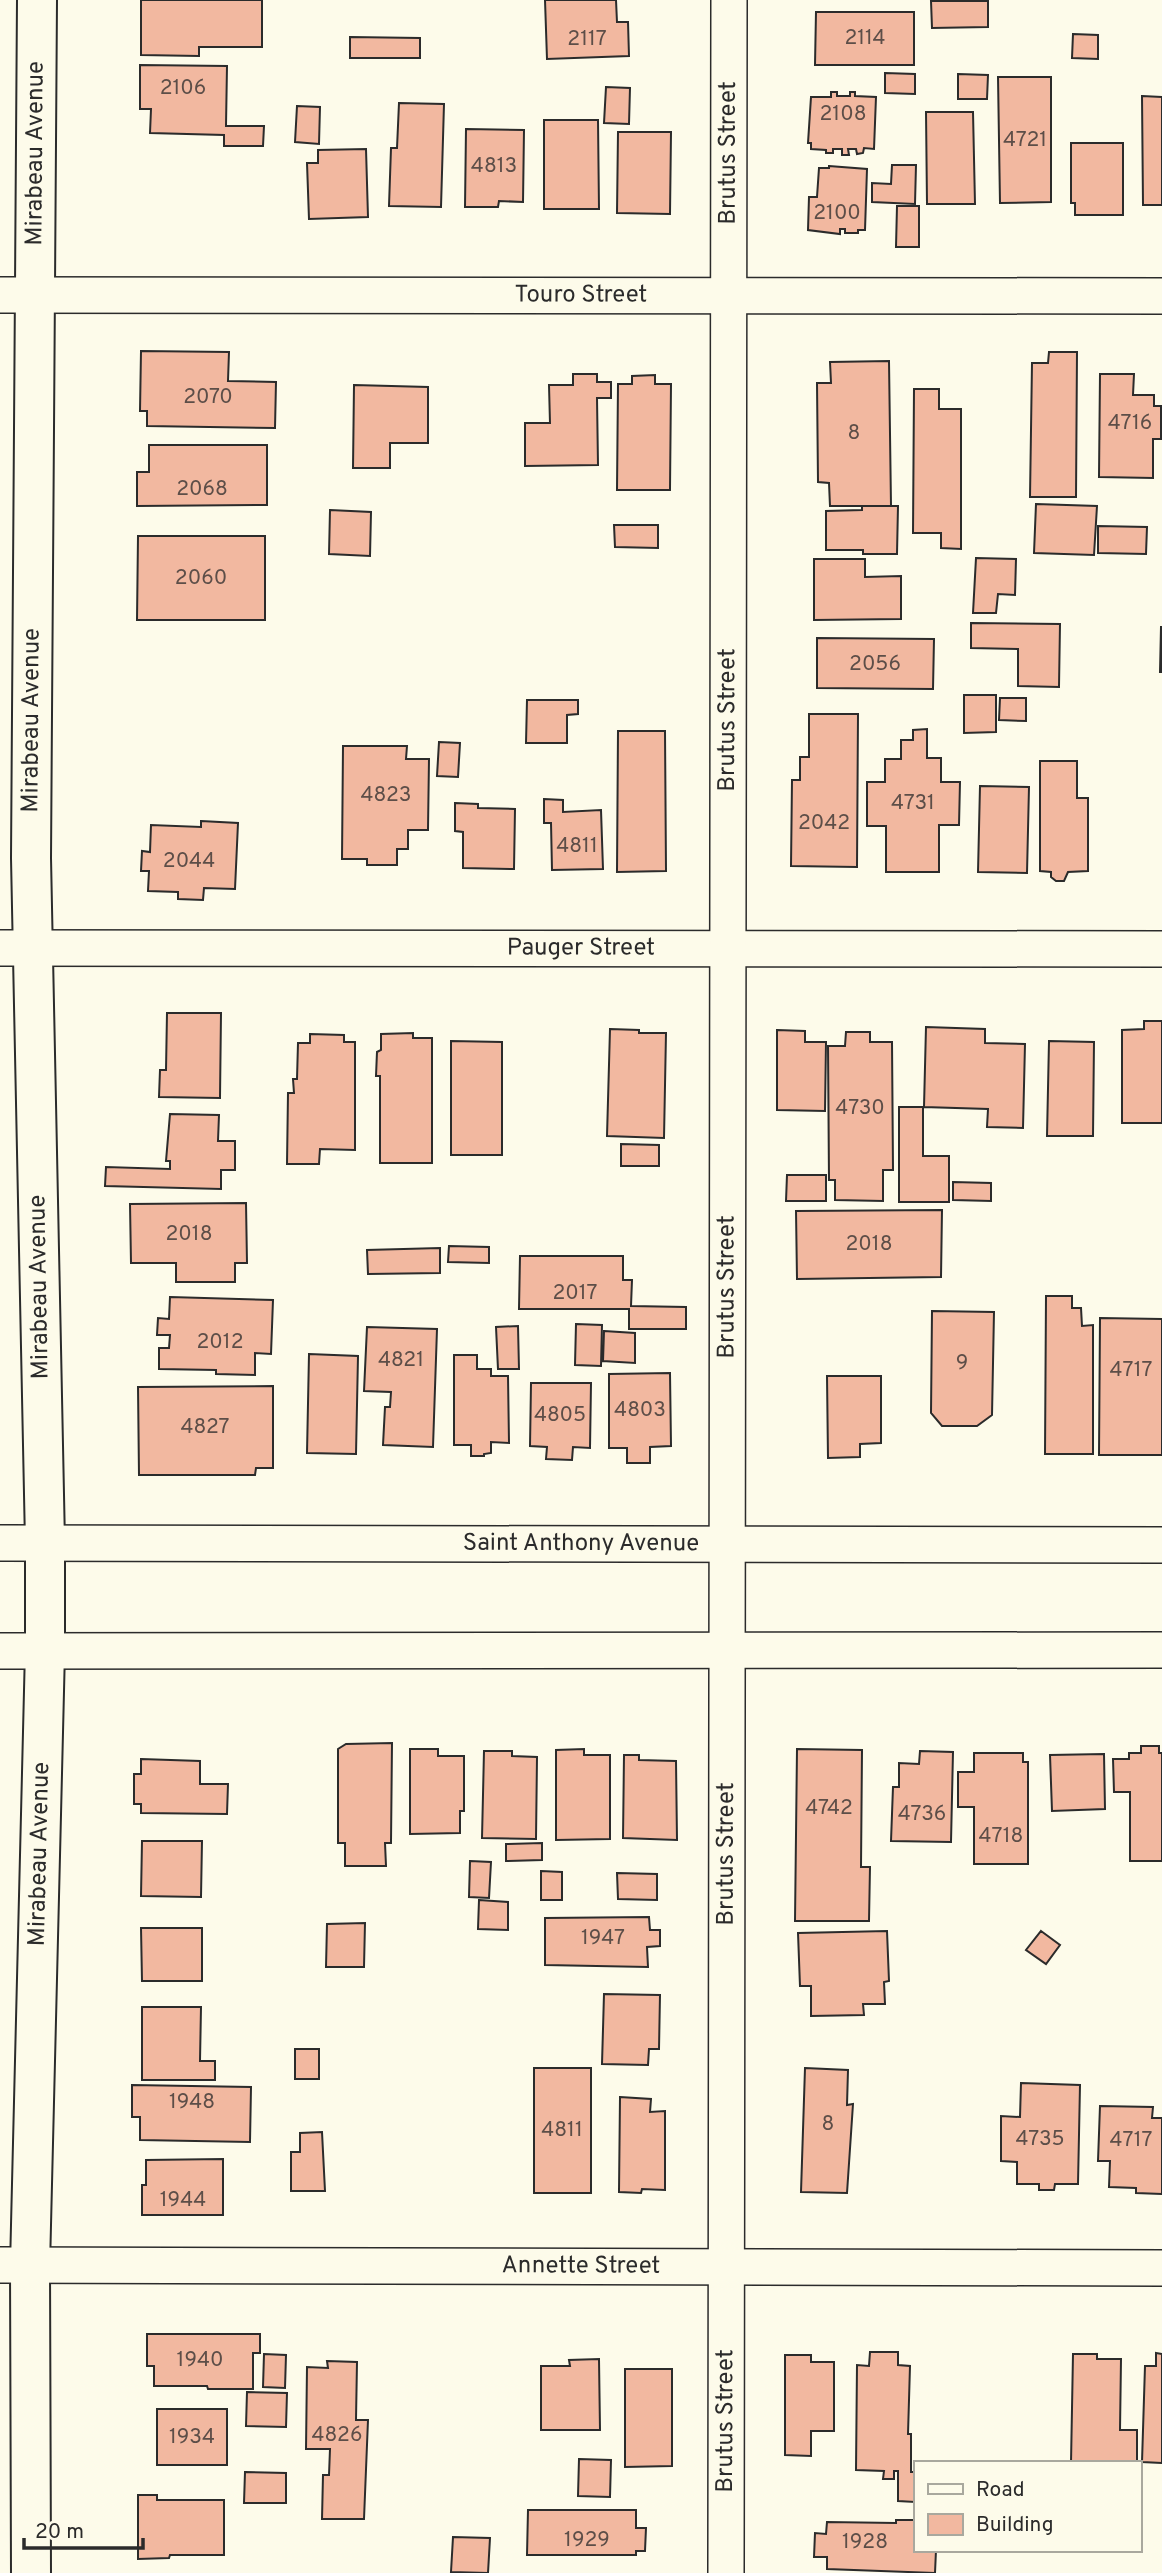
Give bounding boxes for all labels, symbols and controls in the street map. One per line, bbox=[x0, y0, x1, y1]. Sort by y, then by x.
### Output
house number: 2114 bbox=[844, 25, 886, 52]
house number: 2117 bbox=[567, 26, 607, 53]
street label: Mirabeau Avenue bbox=[20, 61, 52, 246]
house number: 2106 bbox=[160, 75, 206, 102]
street label: Brutus Street bbox=[714, 81, 744, 225]
house number: 2108 bbox=[820, 101, 867, 128]
house number: 4721 bbox=[1003, 127, 1047, 154]
house number: 4813 bbox=[471, 153, 517, 180]
house number: 2100 bbox=[813, 200, 861, 227]
street label: Touro Street bbox=[515, 280, 647, 311]
house number: 2070 bbox=[183, 384, 233, 411]
house number: 4716 bbox=[1108, 410, 1152, 437]
house number: 8 bbox=[848, 420, 860, 447]
house number: 2068 bbox=[176, 476, 228, 503]
house number: 2060 bbox=[175, 565, 227, 592]
street label: Mirabeau Avenue bbox=[16, 628, 48, 813]
street label: Brutus Street bbox=[713, 648, 743, 792]
house number: 2056 bbox=[849, 651, 901, 678]
house number: 4823 bbox=[361, 782, 411, 809]
house number: 4731 bbox=[891, 790, 935, 817]
house number: 2042 bbox=[798, 810, 850, 837]
house number: 4811 bbox=[556, 833, 598, 860]
house number: 2044 bbox=[163, 848, 215, 875]
street label: Pauger Street bbox=[507, 933, 655, 964]
house number: 4730 bbox=[835, 1095, 885, 1122]
street label: Mirabeau Avenue bbox=[23, 1194, 57, 1380]
street label: Brutus Street bbox=[712, 1215, 743, 1359]
house number: 2018 bbox=[166, 1221, 213, 1248]
house number: 2018 bbox=[846, 1231, 893, 1258]
house number: 2017 bbox=[552, 1280, 598, 1307]
house number: 2012 bbox=[196, 1329, 244, 1356]
house number: 4821 bbox=[378, 1347, 424, 1374]
house number: 9 bbox=[956, 1350, 968, 1377]
house number: 4717 bbox=[1110, 1357, 1152, 1384]
house number: 4803 bbox=[614, 1397, 666, 1424]
house number: 4805 bbox=[534, 1402, 586, 1429]
house number: 4827 bbox=[180, 1414, 230, 1441]
street label: Saint Anthony Avenue bbox=[463, 1529, 699, 1559]
street label: Mirabeau Avenue bbox=[23, 1761, 57, 1947]
street label: Brutus Street bbox=[712, 1782, 742, 1926]
house number: 4742 bbox=[805, 1795, 853, 1822]
house number: 4736 bbox=[898, 1801, 946, 1828]
house number: 4718 bbox=[979, 1823, 1023, 1850]
house number: 1947 bbox=[581, 1925, 625, 1952]
house number: 1948 bbox=[169, 2089, 215, 2116]
house number: 8 bbox=[822, 2111, 834, 2138]
house number: 4811 bbox=[541, 2117, 583, 2144]
house number: 4735 bbox=[1015, 2126, 1065, 2153]
house number: 4717 bbox=[1110, 2127, 1152, 2154]
house number: 1944 bbox=[160, 2187, 206, 2214]
street label: Annette Street bbox=[501, 2251, 661, 2282]
house number: 1940 bbox=[177, 2347, 223, 2374]
street label: Brutus Street bbox=[711, 2349, 741, 2493]
house number: 4826 bbox=[312, 2422, 362, 2449]
house number: 1934 bbox=[169, 2424, 215, 2451]
legend bbox=[914, 2461, 1141, 2552]
text: Road bbox=[976, 2477, 1025, 2504]
scale bar bbox=[24, 2506, 144, 2550]
text: Building bbox=[976, 2512, 1054, 2539]
text: 20 m bbox=[35, 2519, 84, 2546]
house number: 1929 bbox=[564, 2527, 610, 2554]
house number: 1928 bbox=[842, 2529, 888, 2556]

